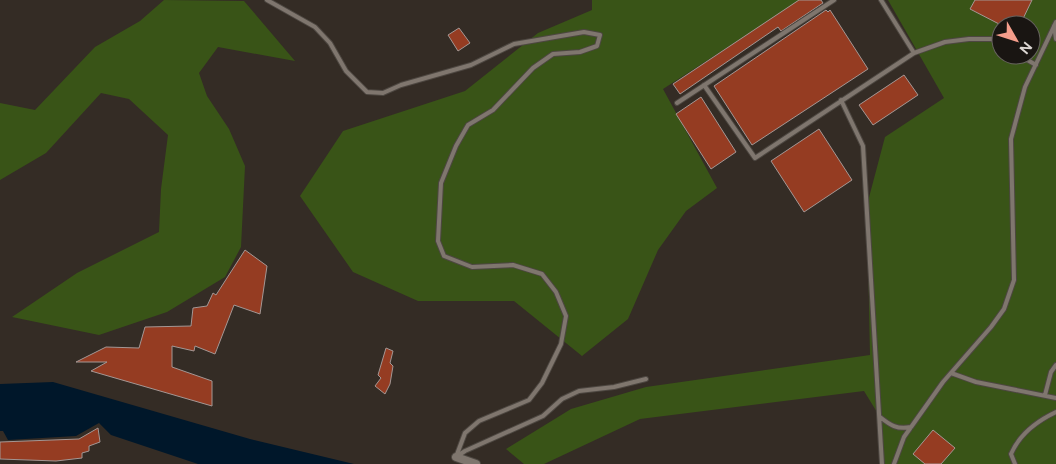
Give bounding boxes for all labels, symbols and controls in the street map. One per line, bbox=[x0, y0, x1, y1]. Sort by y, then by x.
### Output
north arrow bbox=[991, 15, 1041, 65]
text: N bbox=[1016, 38, 1036, 57]

